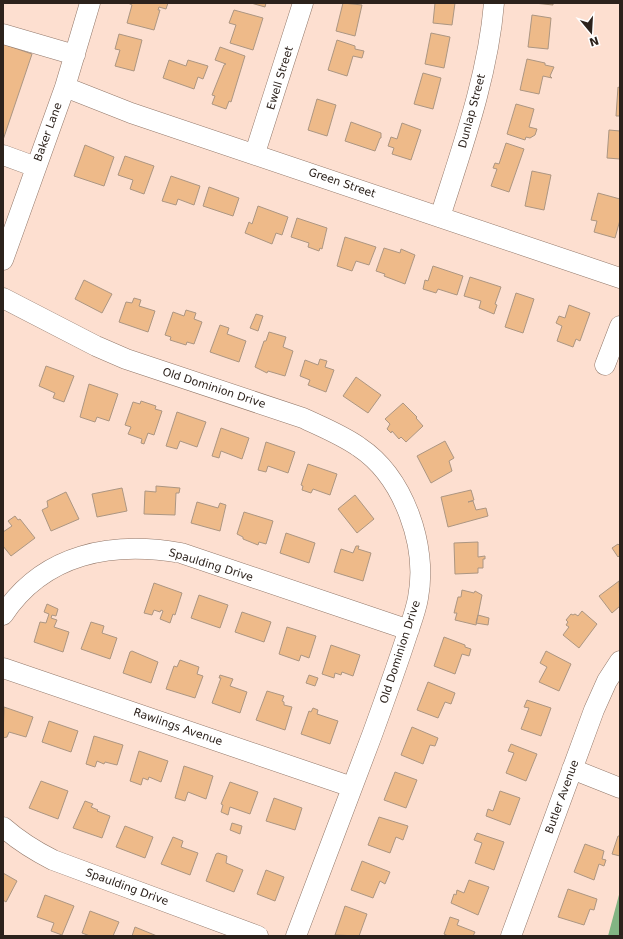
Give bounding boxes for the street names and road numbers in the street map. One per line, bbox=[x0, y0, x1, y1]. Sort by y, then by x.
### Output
street label: Ewell Street bbox=[264, 44, 296, 111]
street label: Dunlap Street bbox=[456, 72, 488, 149]
street label: Baker Lane bbox=[31, 101, 65, 163]
street label: Green Street bbox=[307, 165, 378, 201]
street label: Old Dominion Drive bbox=[161, 365, 267, 411]
street label: Spaulding Drive bbox=[167, 546, 255, 584]
street label: Old Dominion Drive bbox=[377, 599, 423, 705]
street label: Rawlings Avenue bbox=[132, 706, 224, 748]
street label: Butler Avenue bbox=[543, 758, 581, 836]
street label: Spaulding Drive bbox=[84, 866, 171, 908]

